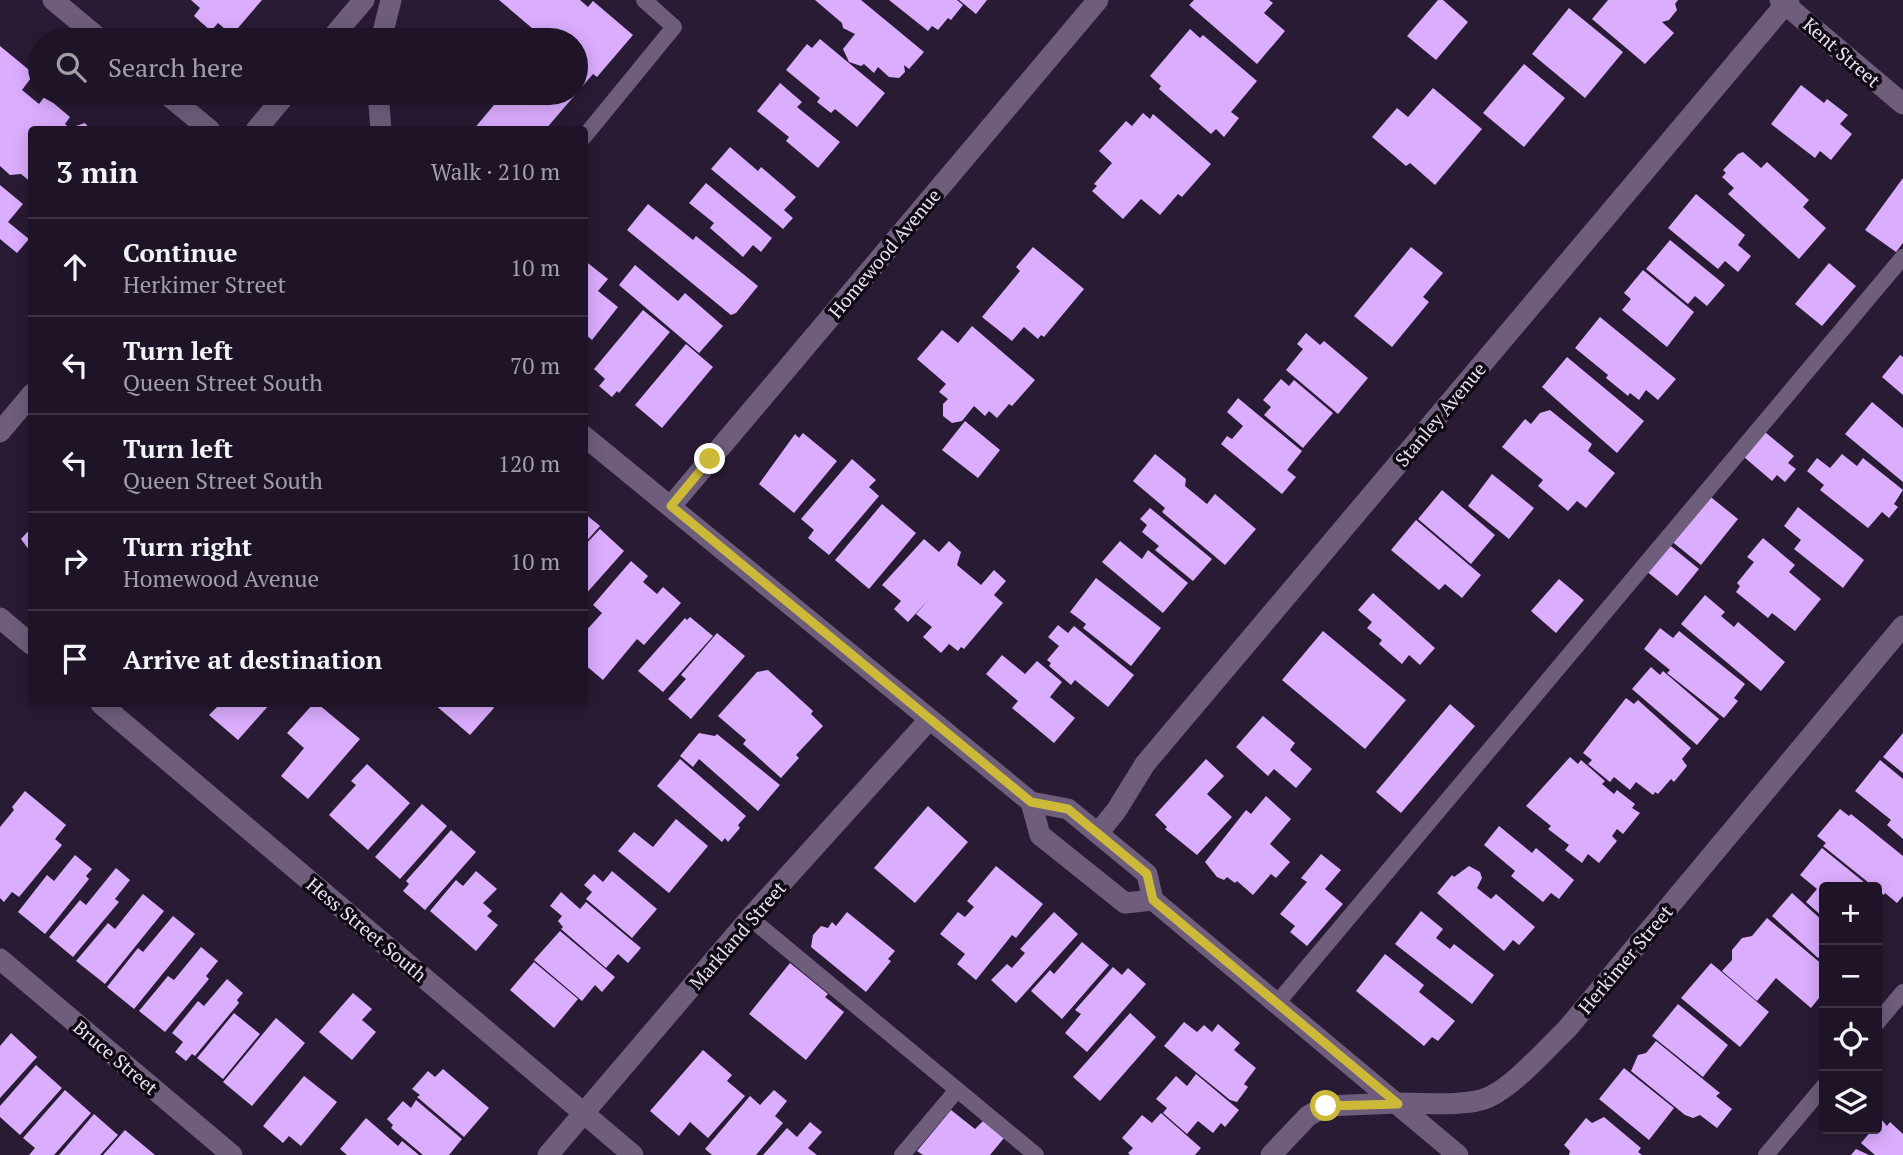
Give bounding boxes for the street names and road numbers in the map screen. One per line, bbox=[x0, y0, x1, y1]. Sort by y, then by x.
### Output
street label: Kent Street bbox=[1798, 12, 1886, 92]
street label: Homewood Avenue bbox=[822, 183, 946, 323]
street label: Stanley Avenue bbox=[1389, 357, 1491, 471]
street label: Hess Street South bbox=[302, 871, 432, 987]
street label: Markland Street bbox=[683, 876, 791, 994]
street label: Herkimer Street bbox=[1572, 899, 1678, 1019]
street label: Bruce Street bbox=[68, 1014, 164, 1100]

